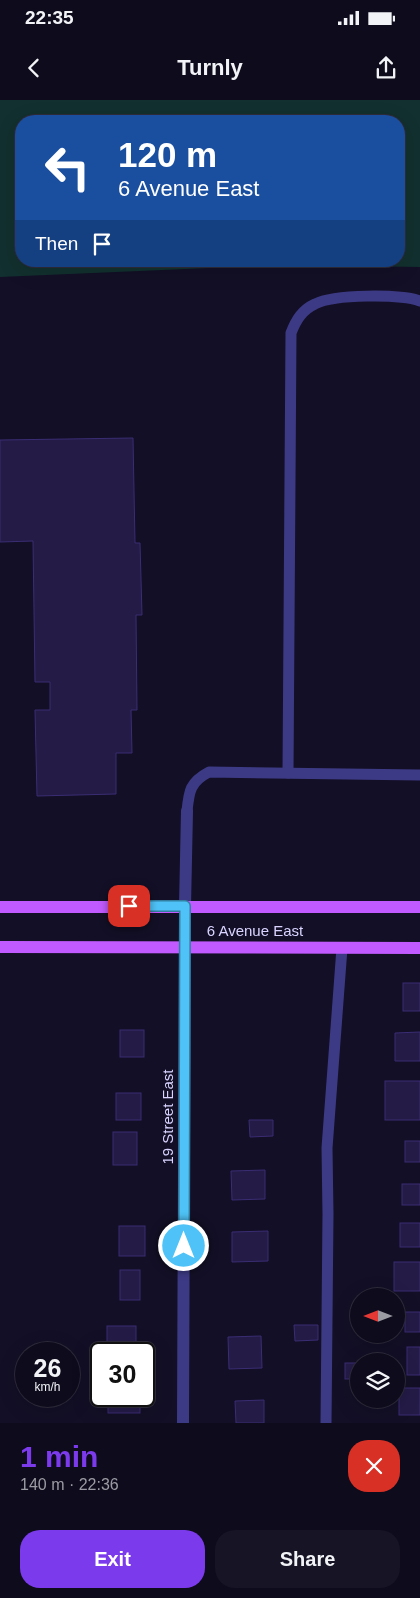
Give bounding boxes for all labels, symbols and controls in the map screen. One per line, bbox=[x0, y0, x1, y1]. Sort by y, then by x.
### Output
text: 22:35 bbox=[25, 7, 74, 28]
icon: back bbox=[20, 54, 48, 82]
icon: share bbox=[372, 54, 400, 82]
text: Turnly bbox=[177, 55, 243, 80]
icon: left bbox=[35, 135, 100, 200]
text: 120 m bbox=[118, 135, 217, 174]
text: 6 Avenue East bbox=[118, 176, 260, 201]
icon: arrive bbox=[88, 230, 116, 258]
text: Then bbox=[35, 233, 78, 254]
pin bbox=[108, 885, 150, 927]
icon: arrive bbox=[115, 892, 143, 920]
street label: 6 Avenue East bbox=[207, 922, 304, 939]
street label: 19 Street East bbox=[159, 1069, 176, 1165]
position arrow bbox=[157, 1219, 209, 1271]
north arrow bbox=[350, 1288, 405, 1342]
map controls bbox=[350, 1288, 405, 1408]
speed limit sign: 30 bbox=[90, 1342, 155, 1407]
button: layers bbox=[350, 1353, 405, 1408]
text: 26 bbox=[34, 1354, 61, 1382]
text: km/h bbox=[34, 1380, 61, 1394]
text: 1 min bbox=[20, 1440, 98, 1473]
button: close bbox=[348, 1440, 400, 1492]
text: 140 m · 22:36 bbox=[20, 1476, 119, 1493]
button: Exit bbox=[20, 1530, 205, 1588]
button: Share bbox=[215, 1530, 400, 1588]

